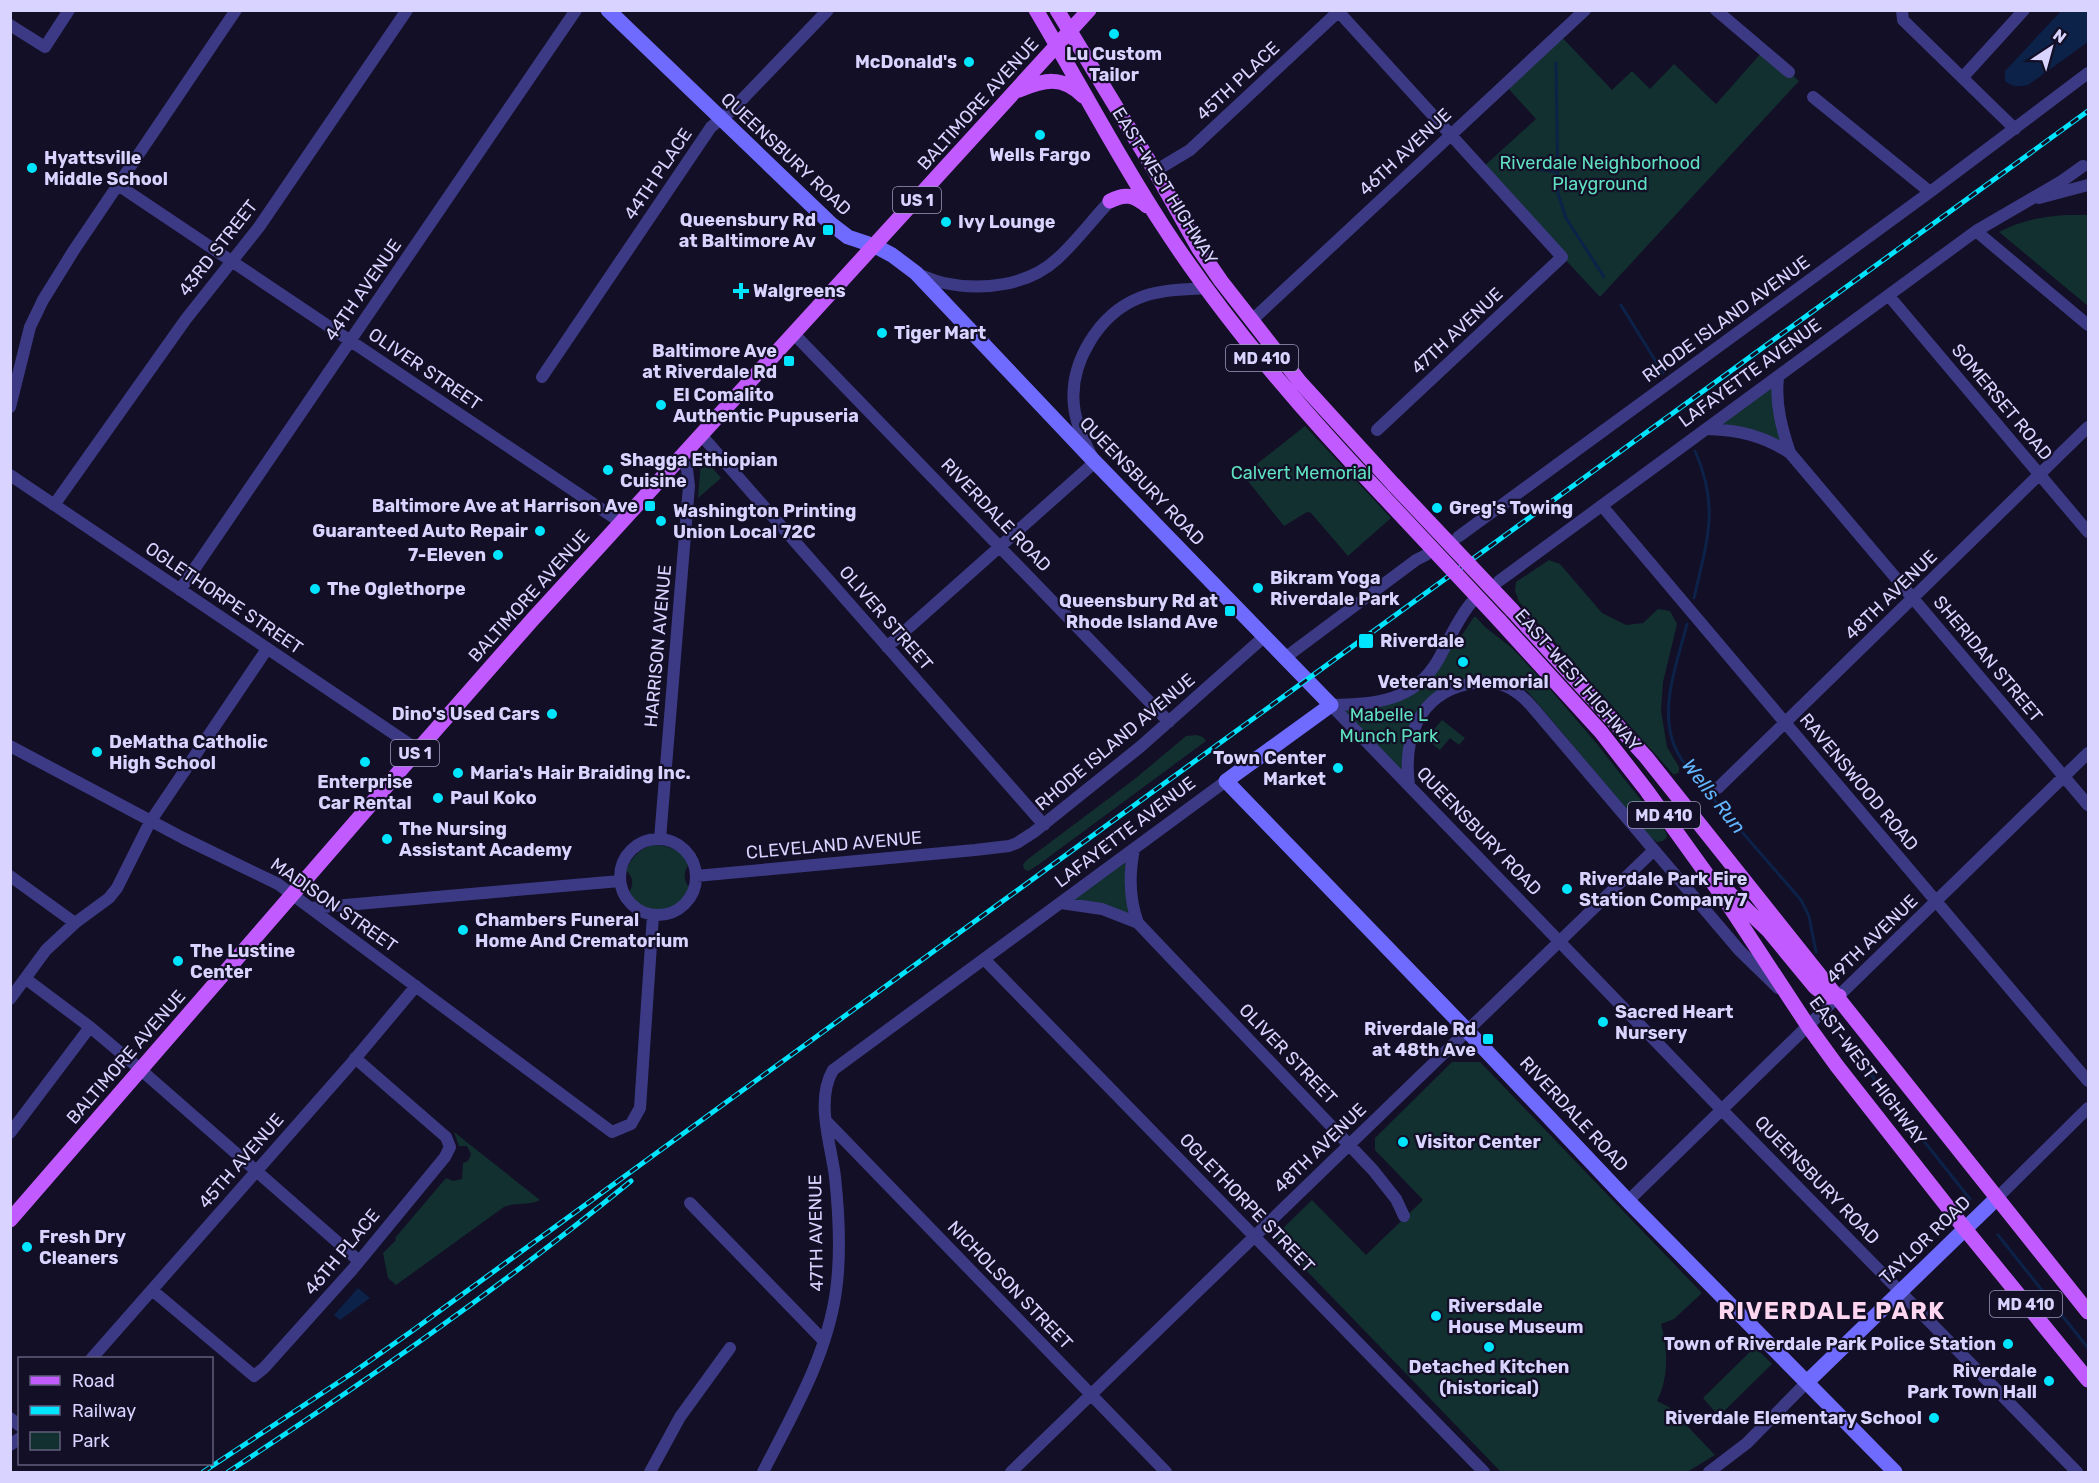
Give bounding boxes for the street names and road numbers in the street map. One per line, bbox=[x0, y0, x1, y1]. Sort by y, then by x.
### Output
street label: BALTIMORE AVENUE bbox=[913, 33, 1043, 175]
street label: 45TH PLACE bbox=[1192, 37, 1284, 125]
street label: QUEENSBURY ROAD bbox=[716, 88, 856, 220]
street label: EAST-WEST HIGHWAY bbox=[1108, 103, 1223, 269]
street label: 46TH AVENUE bbox=[1354, 104, 1456, 200]
street label: 44TH PLACE bbox=[619, 124, 697, 224]
road number: US 1 bbox=[893, 187, 941, 213]
street label: 43RD STREET bbox=[174, 195, 262, 301]
street label: 44TH AVENUE bbox=[320, 235, 406, 345]
street label: RHODE ISLAND AVENUE bbox=[1638, 251, 1814, 387]
street label: 47TH AVENUE bbox=[1407, 283, 1507, 379]
street label: LAFAYETTE AVENUE bbox=[1674, 314, 1826, 432]
street label: OLIVER STREET bbox=[364, 323, 486, 415]
street label: SOMERSET ROAD bbox=[1947, 339, 2057, 465]
road number: MD 410 bbox=[1226, 345, 1298, 371]
street label: QUEENSBURY ROAD bbox=[1075, 412, 1209, 550]
street label: RIVERDALE ROAD bbox=[936, 454, 1056, 576]
street label: BALTIMORE AVENUE bbox=[464, 525, 594, 667]
street label: OGLETHORPE STREET bbox=[141, 537, 307, 659]
street label: 48TH AVENUE bbox=[1840, 545, 1942, 645]
street label: OLIVER STREET bbox=[835, 561, 937, 675]
street label: HARRISON AVENUE bbox=[640, 564, 676, 728]
street label: SHERIDAN STREET bbox=[1929, 591, 2047, 727]
street label: EAST-WEST HIGHWAY bbox=[1510, 604, 1646, 756]
street label: RHODE ISLAND AVENUE bbox=[1031, 669, 1199, 815]
street label: RAVENSWOOD ROAD bbox=[1795, 709, 1923, 855]
road number: US 1 bbox=[391, 740, 439, 766]
street label: QUEENSBURY ROAD bbox=[1412, 762, 1546, 900]
street label: LAFAYETTE AVENUE bbox=[1050, 772, 1200, 892]
road number: MD 410 bbox=[1628, 802, 1700, 828]
street label: CLEVELAND AVENUE bbox=[745, 826, 923, 864]
street label: MADISON STREET bbox=[266, 853, 402, 957]
street label: 49TH AVENUE bbox=[1822, 890, 1922, 988]
street label: BALTIMORE AVENUE bbox=[62, 986, 190, 1128]
street label: EAST-WEST HIGHWAY bbox=[1805, 992, 1932, 1150]
street label: OLIVER STREET bbox=[1234, 999, 1342, 1109]
street label: RIVERDALE ROAD bbox=[1515, 1052, 1633, 1176]
street label: 48TH AVENUE bbox=[1269, 1098, 1371, 1198]
street label: 45TH AVENUE bbox=[194, 1109, 288, 1213]
street label: QUEENSBURY ROAD bbox=[1750, 1111, 1884, 1249]
street label: OGLETHORPE STREET bbox=[1175, 1129, 1319, 1277]
street label: 47TH AVENUE bbox=[804, 1174, 828, 1292]
street label: TAYLOR ROAD bbox=[1875, 1191, 1975, 1289]
street label: 46TH PLACE bbox=[300, 1205, 384, 1299]
street label: NICHOLSON STREET bbox=[943, 1216, 1077, 1354]
road number: MD 410 bbox=[1990, 1291, 2062, 1317]

